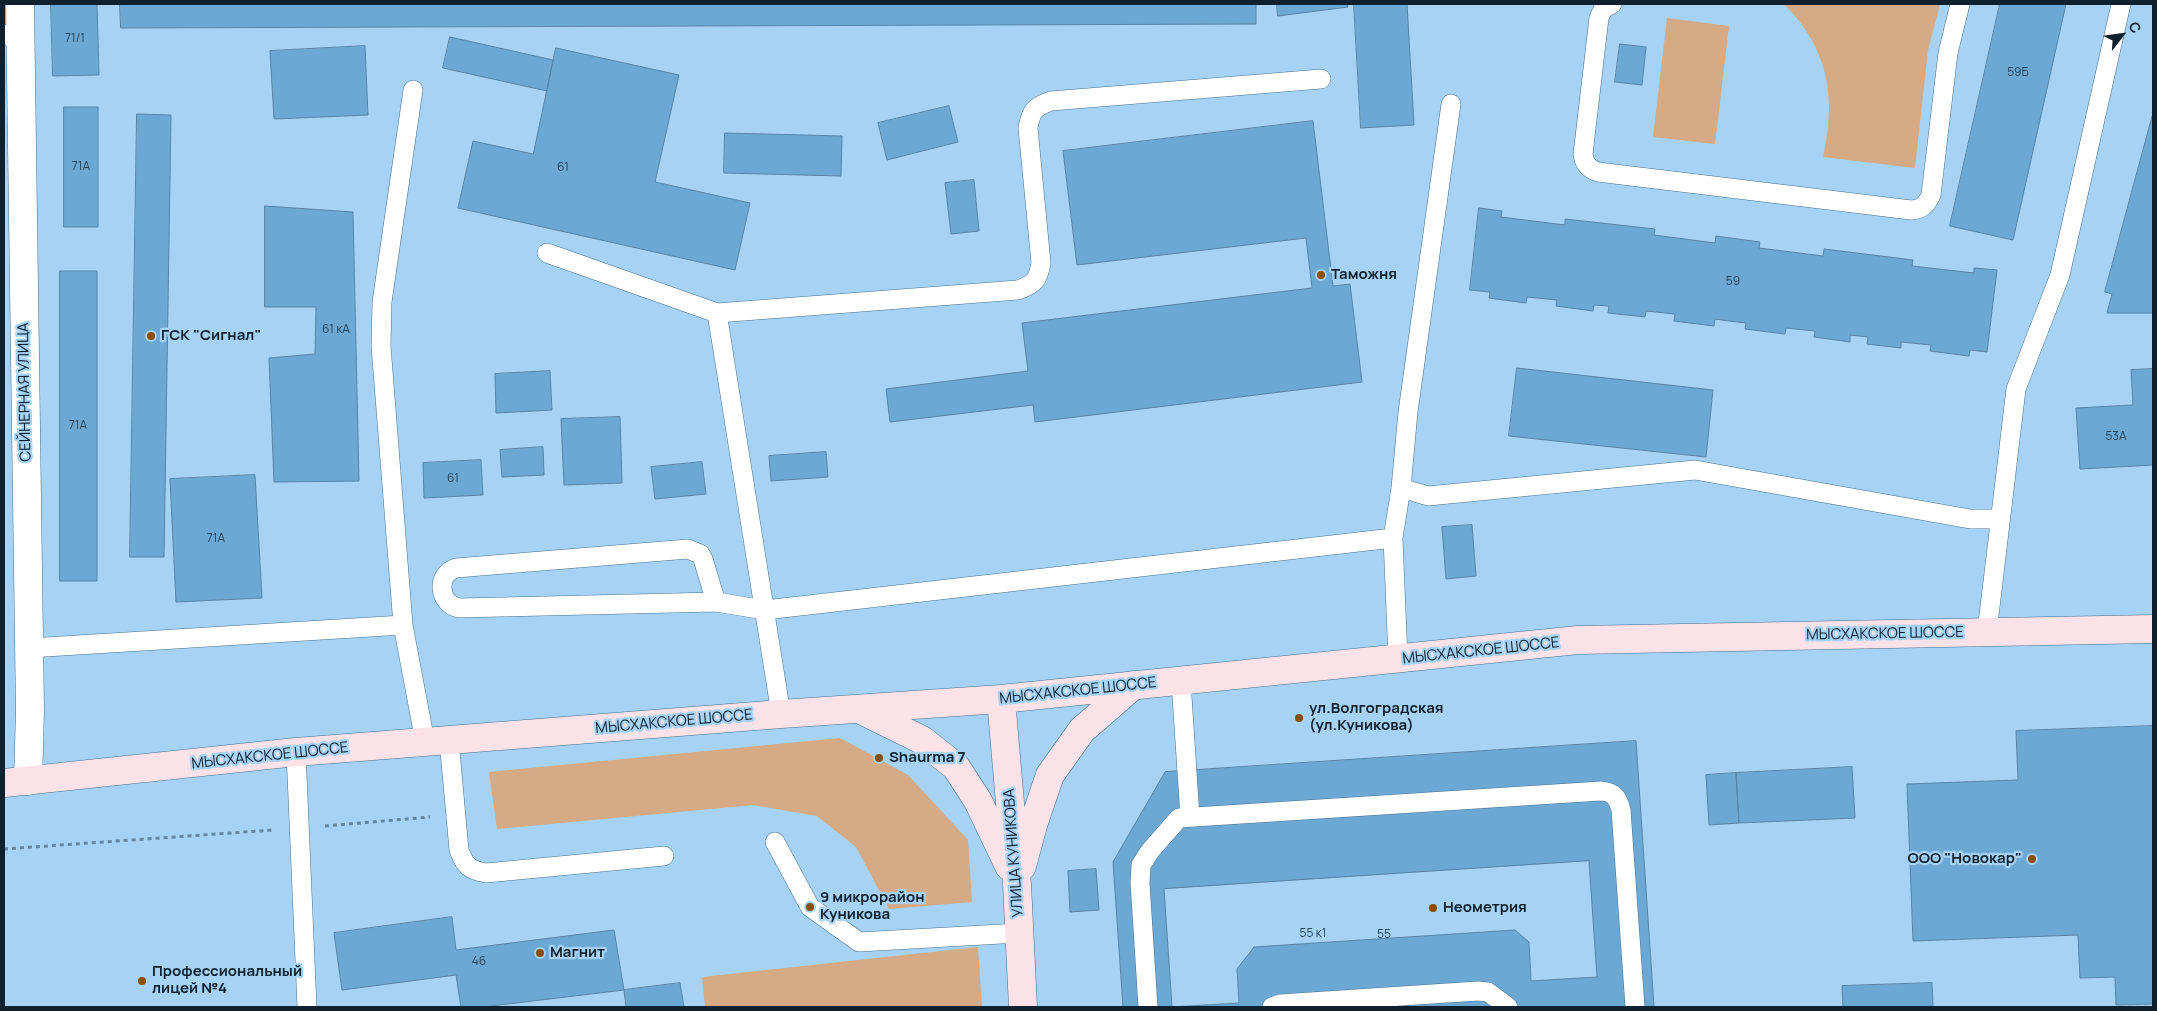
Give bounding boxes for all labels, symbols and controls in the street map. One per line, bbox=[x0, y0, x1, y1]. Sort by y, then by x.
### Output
north arrow bbox=[2097, 10, 2147, 60]
text: С bbox=[2125, 18, 2146, 36]
house number: 71/1 bbox=[65, 32, 85, 46]
house number: 59Б bbox=[2007, 66, 2029, 80]
house number: 71А bbox=[72, 160, 90, 174]
house number: 61 bbox=[557, 161, 569, 175]
place label: Таможня bbox=[1331, 266, 1397, 284]
marker: Таможня bbox=[1315, 269, 1327, 281]
house number: 59 bbox=[1726, 275, 1740, 289]
street label: СЕЙНЕРНАЯ УЛИЦА bbox=[15, 322, 35, 462]
house number: 61 кА bbox=[322, 323, 350, 337]
place label: ГСК "Сигнал" bbox=[161, 327, 261, 345]
marker: ГСК "Сигнал" bbox=[145, 330, 157, 342]
house number: 71А bbox=[69, 419, 87, 433]
house number: 53А bbox=[2105, 430, 2127, 444]
house number: 61 bbox=[447, 472, 459, 486]
house number: 71А bbox=[207, 532, 225, 546]
street label: МЫСХАКСКОЕ ШОССЕ bbox=[1806, 624, 1964, 644]
street label: МЫСХАКСКОЕ ШОССЕ bbox=[1402, 634, 1560, 668]
street label: МЫСХАКСКОЕ ШОССЕ bbox=[999, 674, 1157, 708]
place label: ул.Волгоградская (ул.Куникова) bbox=[1309, 700, 1444, 735]
street label: МЫСХАКСКОЕ ШОССЕ bbox=[595, 706, 753, 738]
marker: ул.Волгоградская (ул.Куникова) bbox=[1293, 712, 1305, 724]
street label: МЫСХАКСКОЕ ШОССЕ bbox=[191, 739, 349, 773]
place label: Shaurma 7 bbox=[889, 749, 965, 767]
marker: Shaurma 7 bbox=[873, 752, 885, 764]
street label: УЛИЦА КУНИКОВА bbox=[1001, 788, 1027, 918]
place label: ООО "Новокар" bbox=[1908, 850, 2022, 868]
marker: ООО "Новокар" bbox=[2026, 853, 2038, 865]
place label: 9 микрорайон Куникова bbox=[820, 889, 924, 924]
place label: Неометрия bbox=[1443, 899, 1527, 917]
marker: 9 микрорайон Куникова bbox=[804, 901, 816, 913]
marker: Неометрия bbox=[1427, 902, 1439, 914]
house number: 55 к1 bbox=[1300, 927, 1326, 941]
house number: 55 bbox=[1377, 928, 1391, 942]
place label: Магнит bbox=[550, 944, 605, 962]
marker: Магнит bbox=[534, 947, 546, 959]
house number: 46 bbox=[472, 955, 486, 969]
place label: Профессиональный лицей №4 bbox=[152, 963, 302, 998]
marker: Профессиональный лицей №4 bbox=[136, 975, 148, 987]

